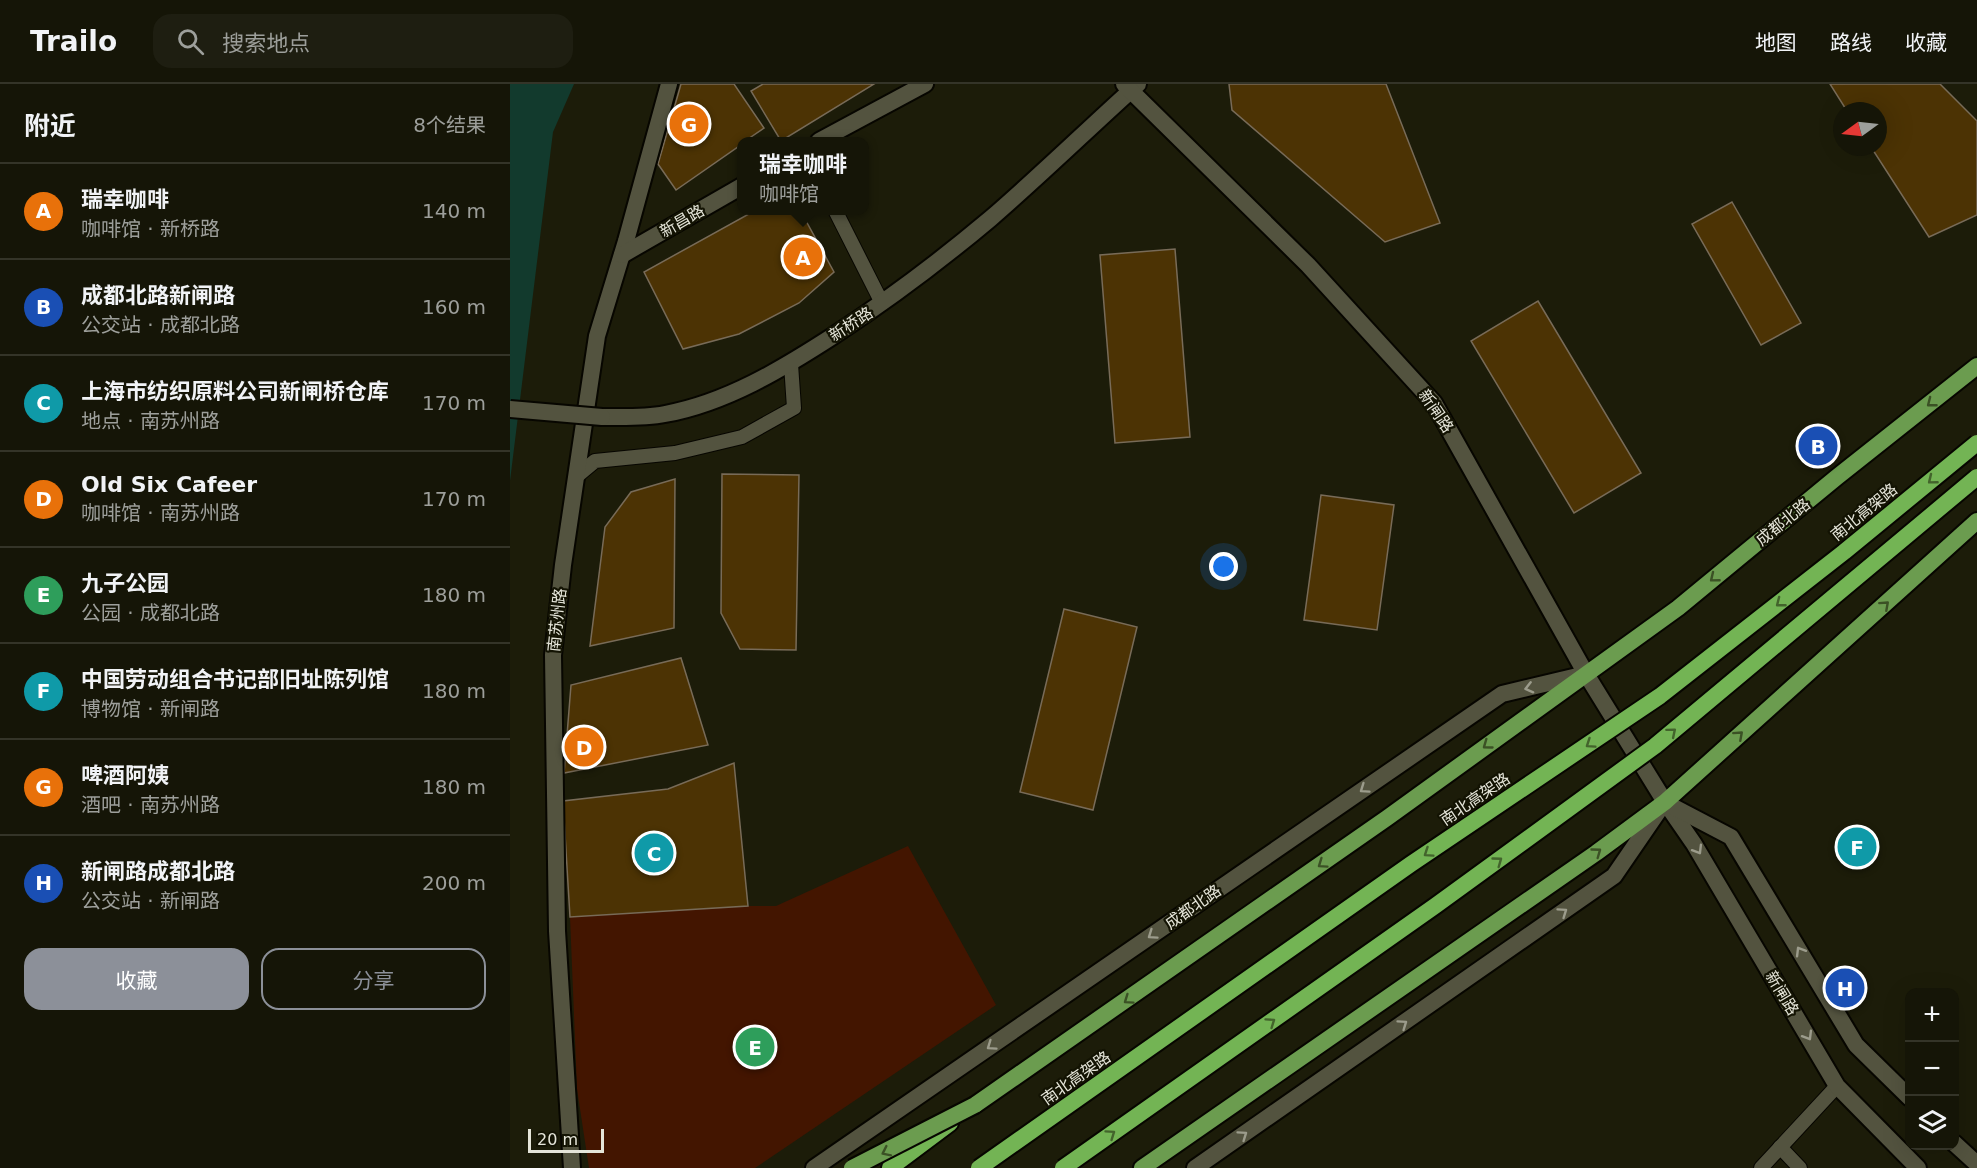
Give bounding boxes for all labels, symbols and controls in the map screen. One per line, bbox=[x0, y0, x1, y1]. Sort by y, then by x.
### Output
search box bbox=[153, 14, 573, 68]
text: Trailo bbox=[30, 25, 117, 58]
icon: search bbox=[174, 25, 207, 58]
text: 搜索地点 bbox=[222, 31, 310, 56]
text: 地图 bbox=[1755, 31, 1797, 55]
text: 路线 bbox=[1830, 31, 1872, 55]
text: 收藏 bbox=[1905, 31, 1947, 55]
pin: G bbox=[670, 102, 708, 147]
north arrow bbox=[1833, 102, 1887, 156]
text: 附近 bbox=[24, 111, 76, 141]
text: 8个结果 bbox=[413, 113, 486, 137]
popup bbox=[737, 137, 869, 215]
text: 瑞幸咖啡 bbox=[759, 152, 847, 177]
text: 咖啡馆 bbox=[759, 182, 819, 206]
text: 瑞幸咖啡 bbox=[81, 187, 169, 212]
text: A bbox=[36, 199, 51, 223]
text: 140 m bbox=[422, 199, 486, 223]
street label: 新昌路 bbox=[656, 201, 708, 241]
text: 咖啡馆 · 新桥路 bbox=[81, 217, 220, 241]
pin: A bbox=[784, 234, 822, 279]
text: 成都北路新闸路 bbox=[81, 283, 235, 308]
text: B bbox=[36, 295, 51, 319]
text: 160 m bbox=[422, 295, 486, 319]
street label: 新桥路 bbox=[826, 303, 876, 345]
text: 公交站 · 成都北路 bbox=[81, 313, 240, 337]
text: 上海市纺织原料公司新闸桥仓库 bbox=[81, 379, 389, 404]
street label: 新闸路 bbox=[1415, 386, 1457, 436]
text: C bbox=[36, 391, 51, 415]
text: 170 m bbox=[422, 391, 486, 415]
one-way arrow bbox=[1927, 395, 1938, 406]
text: 地点 · 南苏州路 bbox=[81, 409, 220, 433]
pin: B bbox=[1798, 424, 1838, 469]
text: Old Six Cafeer bbox=[81, 472, 257, 497]
one-way arrow bbox=[1928, 473, 1939, 484]
street label: 南北高架路 bbox=[1827, 479, 1901, 545]
text: D bbox=[35, 487, 52, 511]
text: 170 m bbox=[422, 487, 486, 511]
street label: 成都北路 bbox=[1752, 494, 1814, 550]
text: 咖啡馆 · 南苏州路 bbox=[81, 501, 240, 525]
your location bbox=[1209, 552, 1238, 581]
text: 九子公园 bbox=[81, 571, 169, 596]
one-way arrow bbox=[1710, 571, 1721, 582]
text: E bbox=[37, 583, 50, 607]
text: 180 m bbox=[422, 583, 486, 607]
street label: 南苏州路 bbox=[544, 587, 570, 653]
one-way arrow bbox=[1776, 595, 1787, 606]
text: 公园 · 成都北路 bbox=[81, 601, 220, 625]
one-way arrow bbox=[1878, 601, 1888, 612]
text: 中国劳动组合书记部旧址陈列馆 bbox=[81, 667, 389, 692]
text: F bbox=[37, 679, 50, 703]
text: 180 m bbox=[422, 679, 486, 703]
one-way arrow bbox=[1524, 680, 1534, 693]
text: 博物馆 · 新闸路 bbox=[81, 697, 220, 721]
pin: D bbox=[564, 724, 604, 770]
one-way arrow bbox=[1665, 728, 1676, 739]
one-way arrow bbox=[1733, 731, 1743, 742]
one-way arrow bbox=[1585, 736, 1596, 747]
one-way arrow bbox=[1483, 738, 1494, 749]
text: 啤酒阿姨 bbox=[81, 763, 169, 788]
street label: 南北高架路 bbox=[1437, 769, 1513, 829]
text: G bbox=[35, 775, 52, 799]
text: 180 m bbox=[422, 775, 486, 799]
one-way arrow bbox=[1360, 782, 1371, 793]
text: 酒吧 · 南苏州路 bbox=[81, 793, 220, 817]
pin: F bbox=[1838, 824, 1876, 870]
pin: C bbox=[634, 830, 674, 876]
one-way arrow bbox=[1690, 844, 1702, 854]
one-way arrow bbox=[1424, 845, 1434, 857]
one-way arrow bbox=[1590, 848, 1601, 859]
one-way arrow bbox=[1318, 857, 1329, 868]
one-way arrow bbox=[1492, 857, 1503, 868]
text: 新闸路成都北路 bbox=[81, 859, 235, 884]
text: H bbox=[35, 871, 52, 895]
text: 200 m bbox=[422, 871, 486, 895]
street label: 成都北路 bbox=[1161, 881, 1225, 933]
text: 公交站 · 新闸路 bbox=[81, 889, 220, 913]
one-way arrow bbox=[1556, 908, 1567, 919]
one-way arrow bbox=[1147, 928, 1158, 939]
one-way arrow bbox=[1796, 947, 1808, 957]
button: 收藏 bbox=[24, 948, 249, 1010]
button: 分享 bbox=[261, 948, 486, 1010]
pin: H bbox=[1826, 966, 1864, 1010]
street label: 新闸路 bbox=[1761, 968, 1803, 1018]
map controls bbox=[1905, 988, 1959, 1150]
button: + bbox=[1905, 988, 1959, 1042]
one-way arrow bbox=[1124, 993, 1135, 1004]
one-way arrow bbox=[1264, 1018, 1275, 1029]
one-way arrow bbox=[1396, 1020, 1407, 1031]
pin: E bbox=[736, 1024, 774, 1070]
one-way arrow bbox=[1800, 1030, 1812, 1040]
one-way arrow bbox=[987, 1039, 998, 1050]
button: − bbox=[1905, 1042, 1959, 1096]
street label: 南北高架路 bbox=[1038, 1047, 1114, 1109]
button: layers bbox=[1905, 1096, 1959, 1150]
scale bar bbox=[528, 1126, 604, 1154]
text: 20 m bbox=[537, 1130, 578, 1149]
one-way arrow bbox=[1105, 1130, 1116, 1141]
one-way arrow bbox=[1236, 1131, 1247, 1142]
one-way arrow bbox=[882, 1144, 893, 1156]

